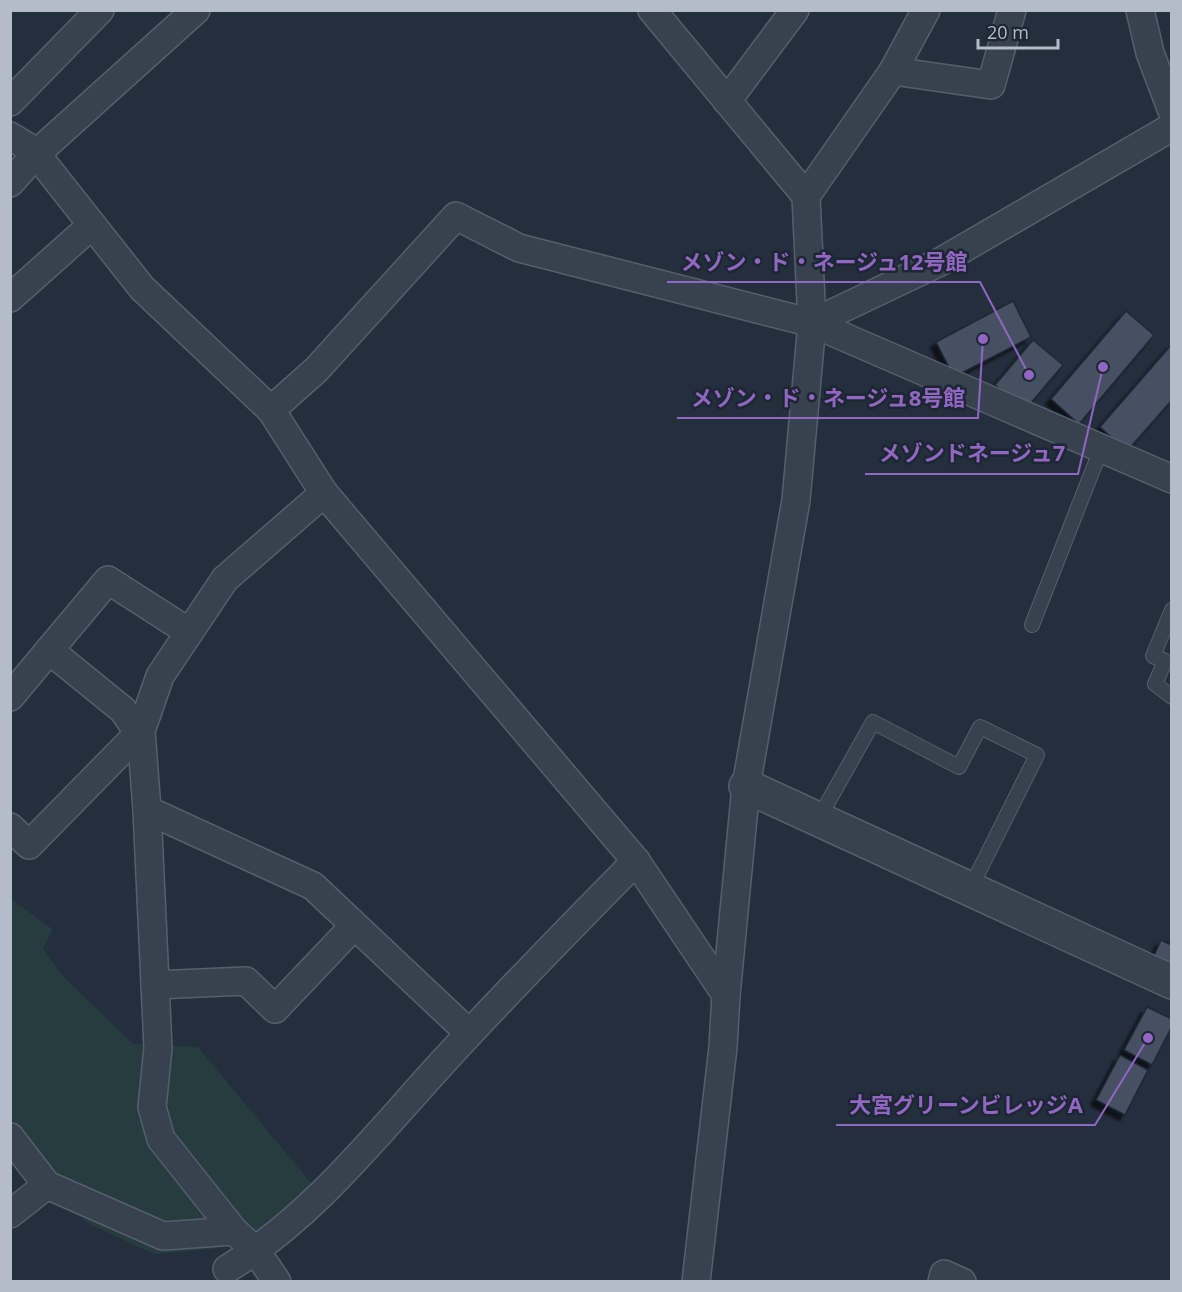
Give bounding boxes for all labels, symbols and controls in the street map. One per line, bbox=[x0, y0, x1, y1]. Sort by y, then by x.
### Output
scale bar bbox=[978, 12, 1058, 50]
text: 20 m bbox=[987, 20, 1029, 44]
callout: メゾン・ド・ネージュ12号館 bbox=[667, 242, 980, 282]
text: メゾン・ド・ネージュ12号館 bbox=[680, 246, 968, 276]
callout: メゾン・ド・ネージュ8号館 bbox=[677, 378, 978, 418]
text: メゾン・ド・ネージュ8号館 bbox=[691, 382, 965, 412]
callout: メゾンドネージュ7 bbox=[865, 434, 1078, 474]
text: メゾンドネージュ7 bbox=[879, 437, 1065, 467]
callout: 大宮グリーンビレッジA bbox=[836, 1085, 1095, 1125]
text: 大宮グリーンビレッジA bbox=[849, 1089, 1084, 1119]

